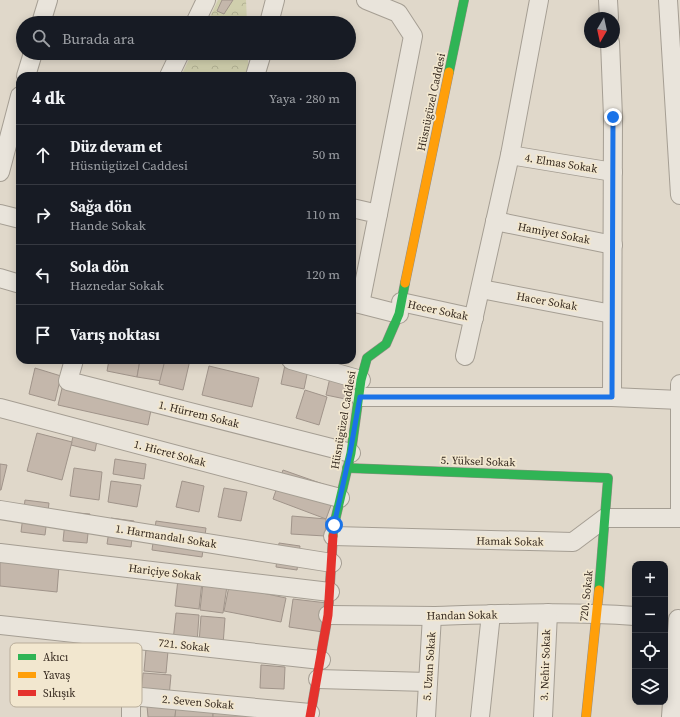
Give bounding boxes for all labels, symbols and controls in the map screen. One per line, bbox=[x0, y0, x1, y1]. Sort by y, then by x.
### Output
north arrow bbox=[584, 12, 620, 48]
search box bbox=[16, 16, 356, 60]
icon: search bbox=[30, 27, 52, 49]
text: Burada ara bbox=[62, 28, 135, 49]
street label: Hüsnügüzel Caddesi bbox=[414, 52, 449, 152]
text: 4 dk bbox=[32, 86, 65, 110]
text: Yaya · 280 m bbox=[269, 90, 340, 107]
route end bbox=[604, 108, 622, 126]
text: Düz devam et bbox=[70, 136, 162, 157]
icon: ahead bbox=[32, 144, 54, 166]
text: 50 m bbox=[312, 146, 340, 163]
street label: 4. Elmas Sokak bbox=[524, 150, 599, 177]
text: Hüsnügüzel Caddesi bbox=[70, 157, 188, 174]
text: Sağa dön bbox=[70, 196, 132, 217]
icon: right bbox=[32, 204, 54, 226]
text: 110 m bbox=[306, 206, 340, 223]
text: Hande Sokak bbox=[70, 217, 146, 234]
street label: Hamiyet Sokak bbox=[516, 219, 592, 248]
text: Sola dön bbox=[70, 256, 129, 277]
icon: left bbox=[32, 264, 54, 286]
text: 120 m bbox=[306, 266, 340, 283]
text: Haznedar Sokak bbox=[70, 277, 164, 294]
street label: Hacer Sokak bbox=[515, 289, 579, 314]
street label: Hecer Sokak bbox=[406, 297, 470, 324]
icon: arrive bbox=[32, 324, 54, 346]
text: Varış noktası bbox=[70, 324, 160, 345]
street label: Hüsnügüzel Caddesi bbox=[327, 370, 360, 470]
street label: 1. Hürrem Sokak bbox=[157, 397, 242, 432]
street label: 1. Hicret Sokak bbox=[132, 437, 209, 471]
street label: 5. Yüksel Sokak bbox=[440, 453, 517, 470]
route start bbox=[325, 516, 343, 534]
street label: 1. Harmandalı Sokak bbox=[114, 521, 219, 552]
street label: Hamak Sokak bbox=[476, 533, 545, 550]
street label: Hariçiye Sokak bbox=[128, 561, 203, 585]
map controls bbox=[632, 561, 668, 705]
button: + bbox=[632, 561, 668, 597]
street label: 720. Sokak bbox=[576, 569, 597, 622]
button: − bbox=[632, 597, 668, 633]
street label: Handan Sokak bbox=[427, 607, 498, 624]
street label: 3. Nehir Sokak bbox=[537, 628, 554, 701]
street label: 5. Uzun Sokak bbox=[420, 630, 439, 701]
button: locate bbox=[632, 633, 668, 669]
street label: 721. Sokak bbox=[158, 635, 211, 656]
legend bbox=[10, 643, 142, 707]
text: Akıcı bbox=[43, 650, 68, 665]
text: Yavaş bbox=[43, 668, 70, 683]
button: layers bbox=[632, 669, 668, 705]
text: Sıkışık bbox=[43, 686, 76, 701]
street label: 2. Seven Sokak bbox=[162, 692, 235, 713]

